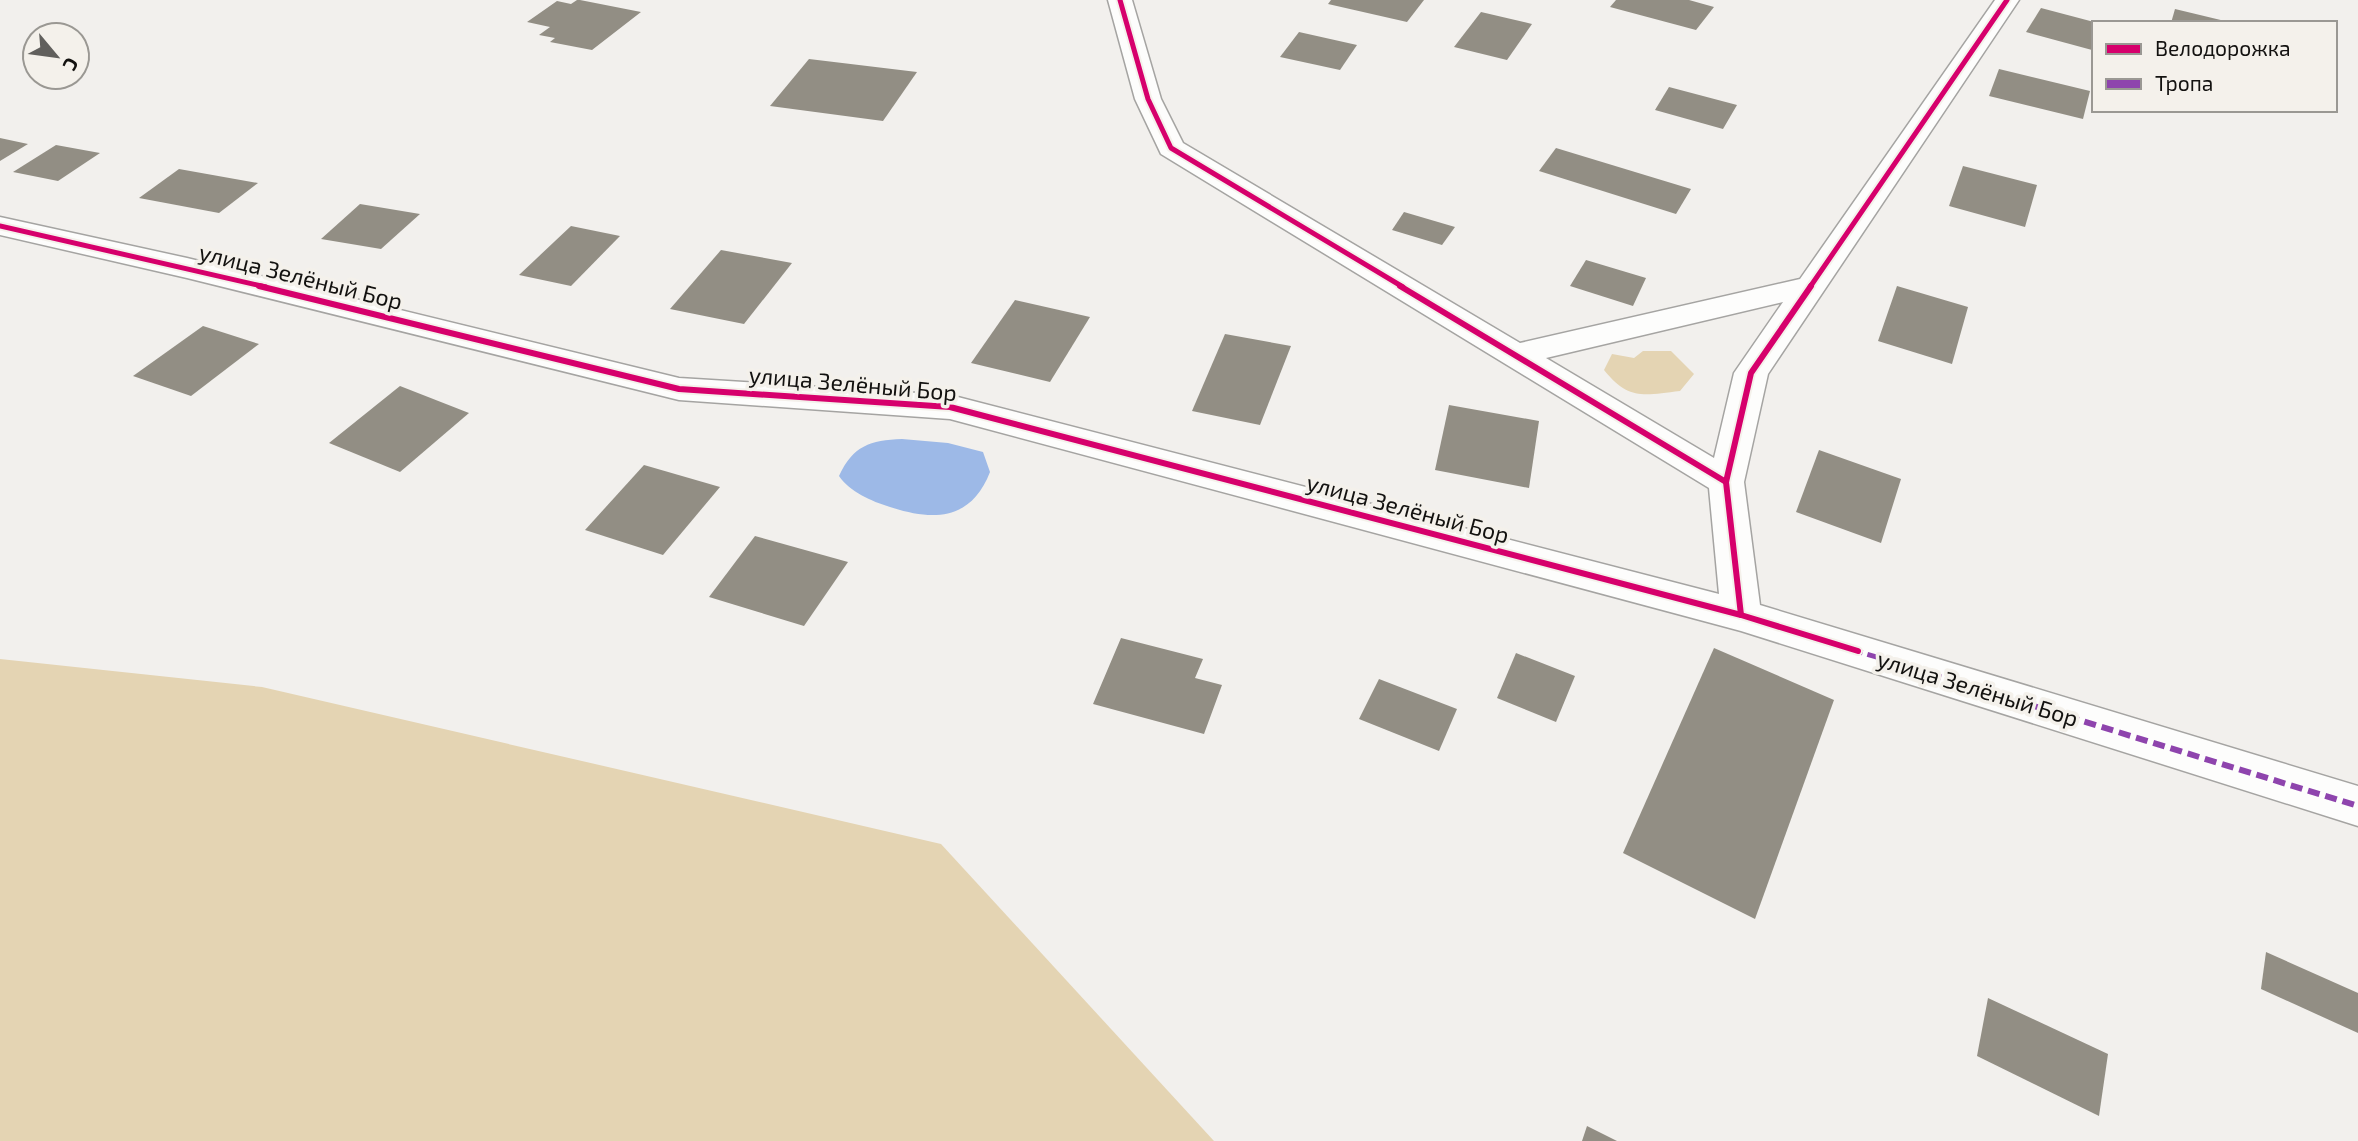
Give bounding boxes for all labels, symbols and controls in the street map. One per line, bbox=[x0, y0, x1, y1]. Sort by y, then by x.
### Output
north arrow bbox=[21, 21, 91, 91]
legend bbox=[2092, 21, 2337, 112]
text: Велодорожка bbox=[2155, 35, 2291, 60]
text: С bbox=[59, 54, 84, 75]
text: Тропа bbox=[2155, 70, 2213, 95]
street label: улица Зелёный Бор bbox=[196, 237, 406, 316]
street label: улица Зелёный Бор bbox=[748, 360, 958, 407]
street label: улица Зелёный Бор bbox=[1303, 467, 1512, 549]
street label: улица Зелёный Бор bbox=[1874, 644, 2082, 733]

